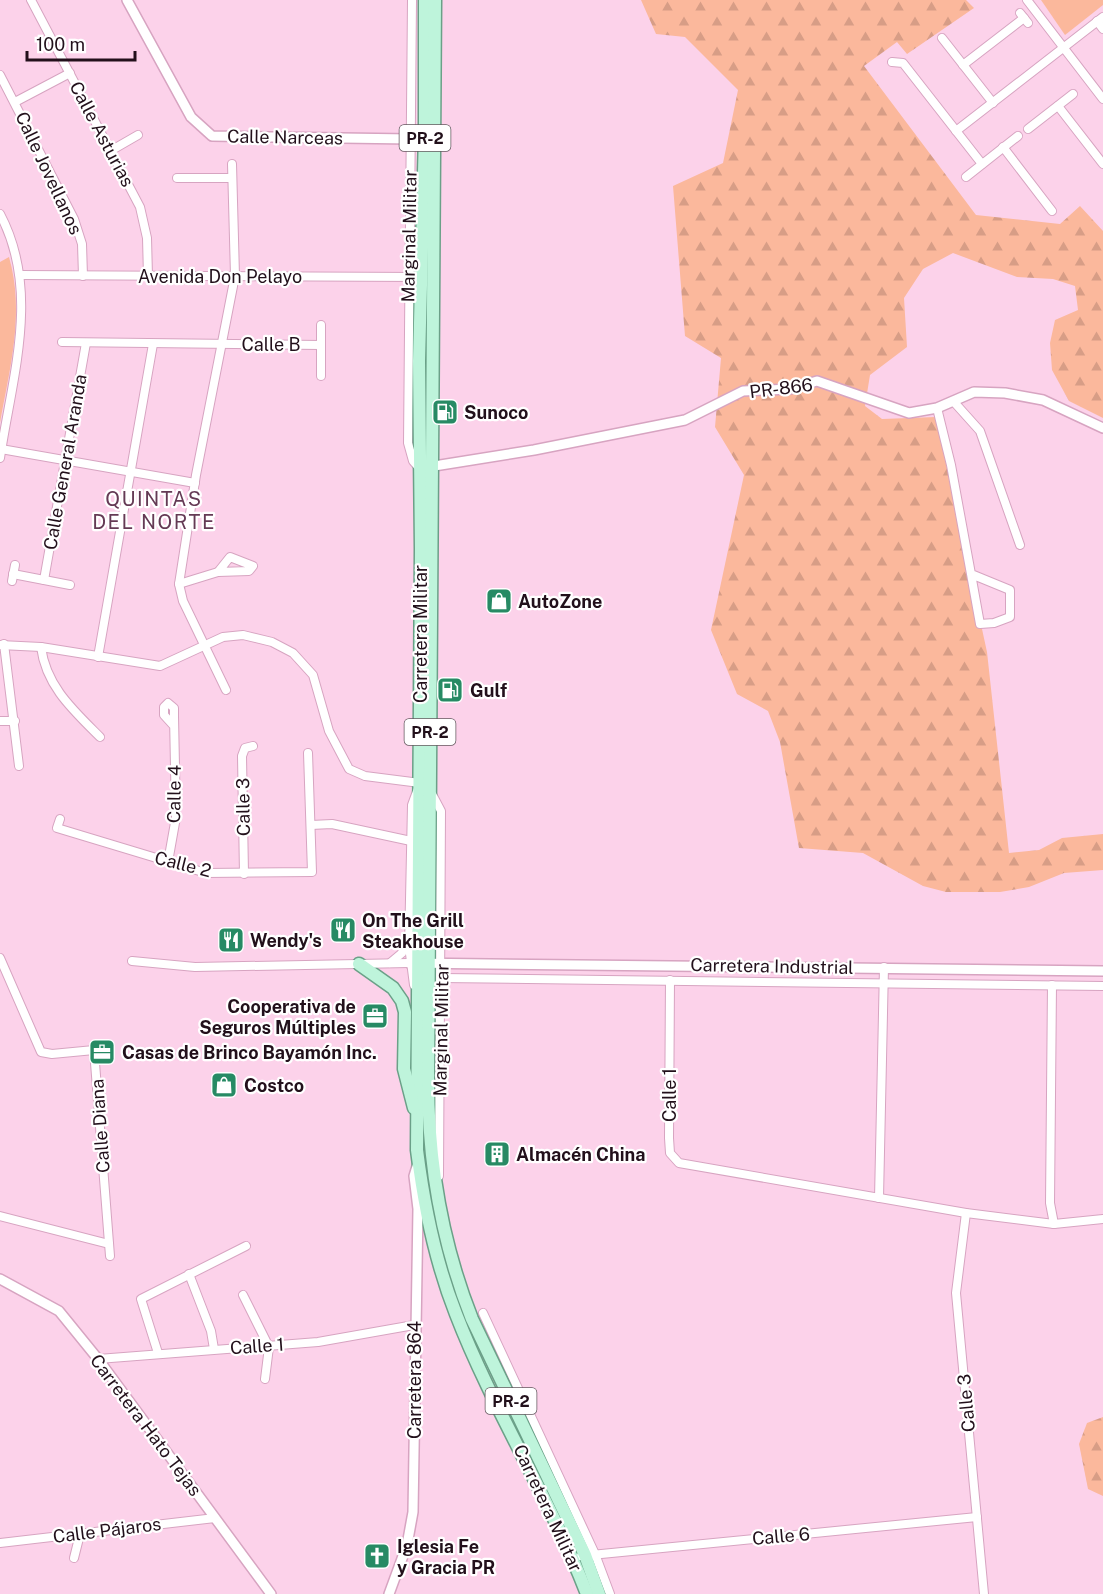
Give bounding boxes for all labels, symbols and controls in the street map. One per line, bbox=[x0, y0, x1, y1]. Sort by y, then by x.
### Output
scale bar bbox=[27, 24, 135, 62]
text: 100 m bbox=[36, 34, 85, 55]
street label: Calle Asturias bbox=[65, 78, 139, 190]
street label: Calle Jovellanos bbox=[11, 108, 87, 238]
street label: Calle Narceas bbox=[227, 125, 343, 149]
road number: PR-2 bbox=[400, 125, 450, 151]
street label: Marginal Militar bbox=[397, 169, 421, 303]
street label: Avenida Don Pelayo bbox=[138, 266, 302, 287]
street label: Calle B bbox=[242, 334, 300, 355]
street label: Calle General Aranda bbox=[39, 373, 91, 551]
street label: PR-866 bbox=[748, 374, 814, 402]
fuel station icon: Sunoco bbox=[430, 397, 460, 427]
place label: Sunoco bbox=[464, 402, 528, 423]
district label: QUINTAS DEL NORTE bbox=[92, 487, 216, 534]
street label: Carretera Militar bbox=[410, 565, 431, 703]
shop icon: AutoZone bbox=[484, 586, 514, 616]
place label: AutoZone bbox=[518, 591, 602, 612]
fuel station icon: Gulf bbox=[435, 675, 465, 705]
place label: Gulf bbox=[470, 680, 507, 701]
road number: PR-2 bbox=[404, 719, 456, 745]
street label: Calle 4 bbox=[163, 765, 185, 823]
street label: Calle 3 bbox=[232, 778, 254, 836]
street label: Calle 2 bbox=[153, 847, 213, 881]
place label: On The Grill Steakhouse bbox=[362, 910, 464, 952]
restaurant icon: On The Grill Steakhouse bbox=[328, 915, 358, 945]
restaurant icon: Wendy's bbox=[216, 925, 246, 955]
place label: Wendy's bbox=[250, 930, 322, 951]
street label: Carretera Industrial bbox=[690, 954, 854, 978]
street label: Marginal Militar bbox=[429, 963, 453, 1097]
place label: Cooperativa de Seguros Múltiples bbox=[199, 996, 356, 1038]
office icon: Cooperativa de Seguros Múltiples bbox=[360, 1001, 390, 1031]
office icon: Casas de Brinco Bayamón Inc. bbox=[87, 1037, 117, 1067]
place label: Casas de Brinco Bayamón Inc. bbox=[122, 1042, 377, 1063]
street label: Calle 1 bbox=[659, 1068, 680, 1122]
shop icon: Costco bbox=[209, 1070, 239, 1100]
place label: Costco bbox=[244, 1075, 304, 1096]
street label: Calle Diana bbox=[86, 1078, 114, 1174]
building icon: Almacén China bbox=[482, 1139, 512, 1169]
place label: Almacén China bbox=[516, 1144, 645, 1165]
street label: Carretera 864 bbox=[404, 1321, 425, 1439]
street label: Calle 1 bbox=[229, 1334, 285, 1358]
street label: Carretera Hato Tejas bbox=[86, 1350, 206, 1500]
street label: Calle 3 bbox=[953, 1373, 979, 1433]
road number: PR-2 bbox=[486, 1388, 536, 1414]
street label: Carretera Militar bbox=[509, 1441, 587, 1575]
street label: Calle Pájaros bbox=[52, 1513, 162, 1547]
street label: Calle 6 bbox=[751, 1523, 811, 1549]
place label: Iglesia Fe y Gracia PR bbox=[397, 1536, 495, 1578]
church icon: Iglesia Fe y Gracia PR bbox=[362, 1541, 392, 1571]

